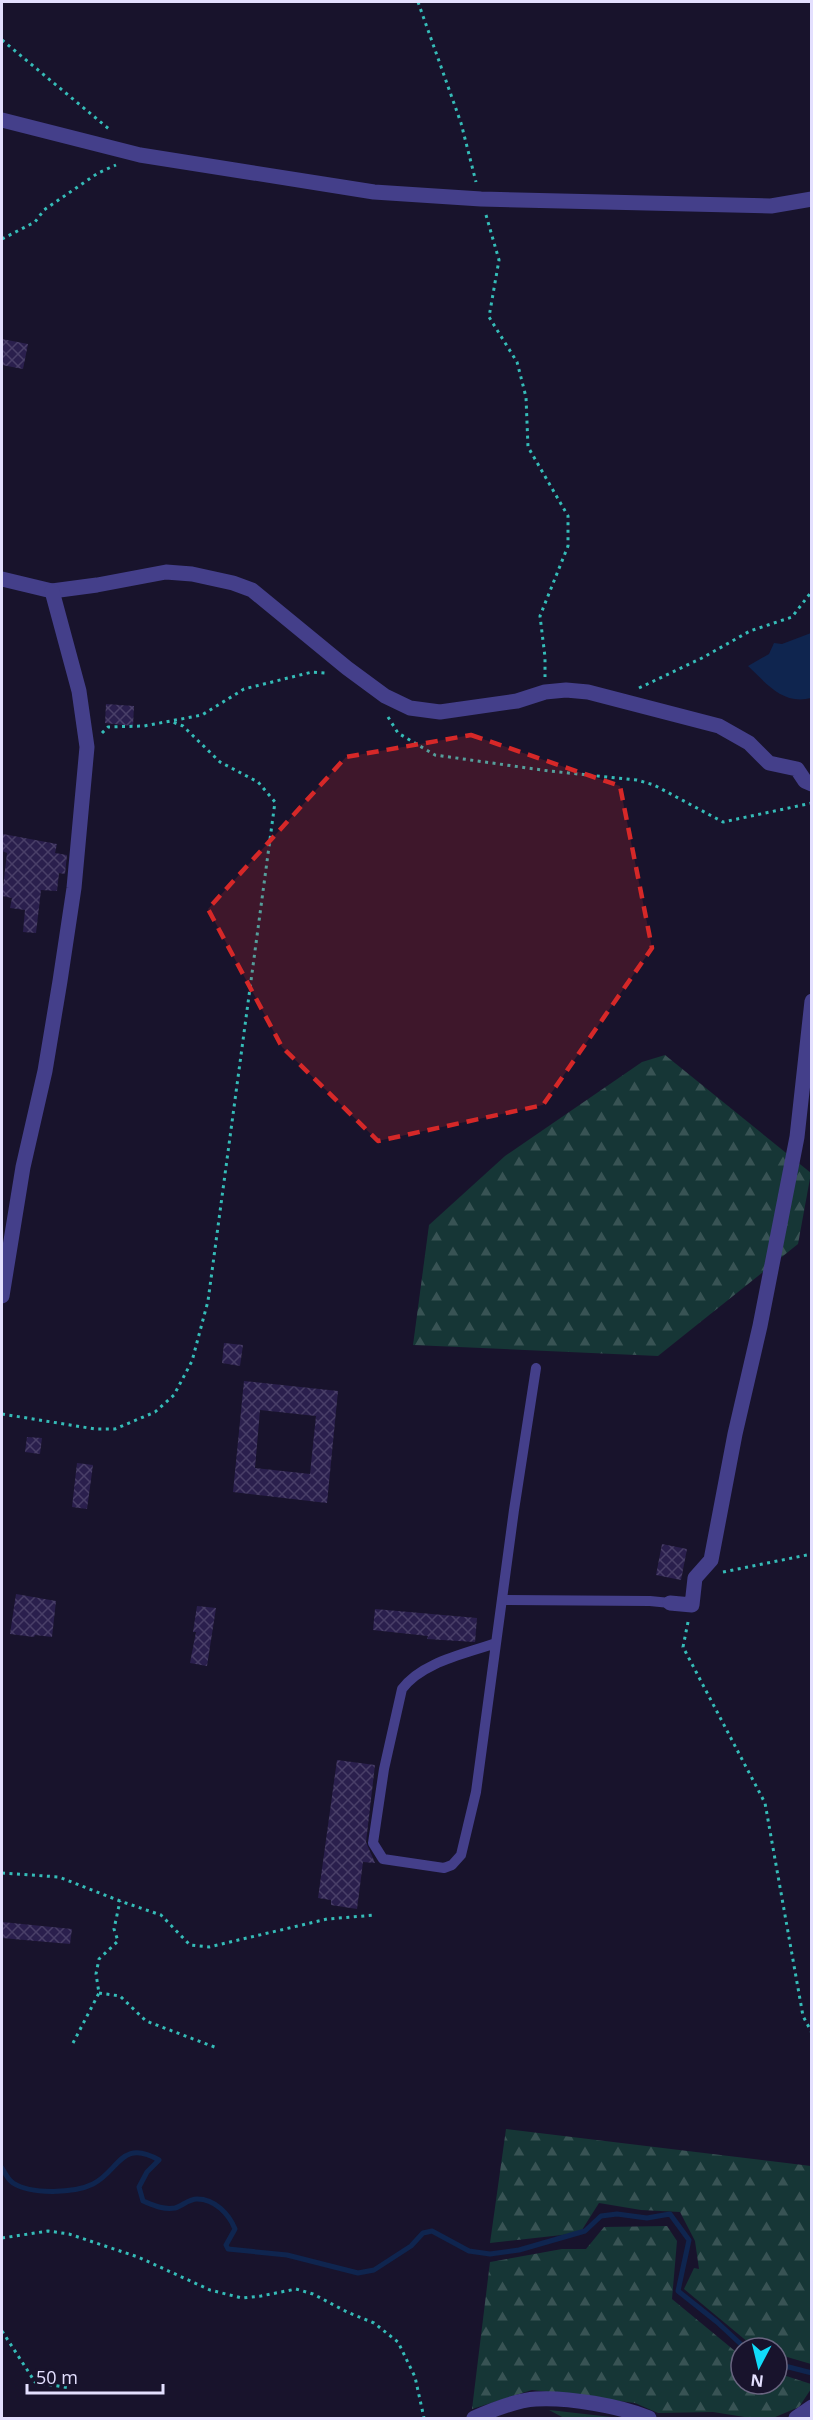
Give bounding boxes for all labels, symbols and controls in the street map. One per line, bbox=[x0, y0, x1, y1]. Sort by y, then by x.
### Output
north arrow bbox=[729, 2336, 789, 2396]
scale bar bbox=[27, 2357, 164, 2395]
text: 50 m bbox=[36, 2365, 78, 2389]
text: N bbox=[749, 2369, 765, 2393]

